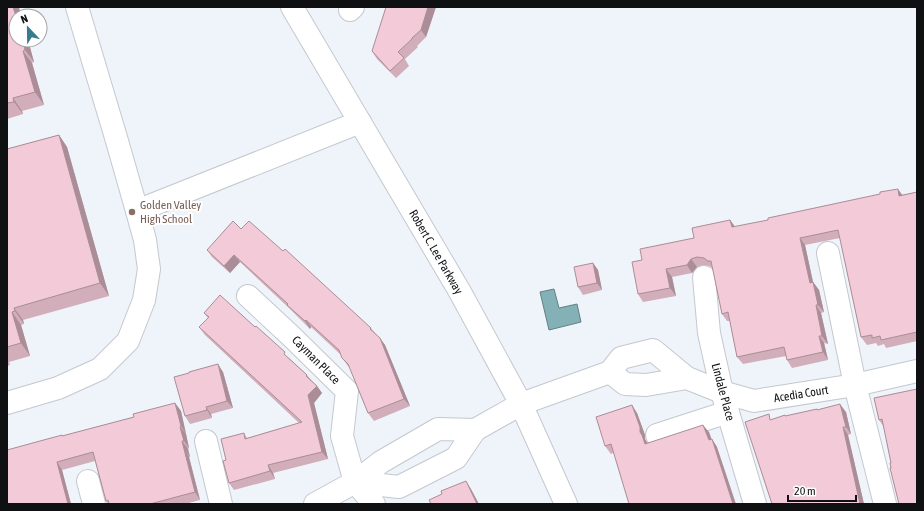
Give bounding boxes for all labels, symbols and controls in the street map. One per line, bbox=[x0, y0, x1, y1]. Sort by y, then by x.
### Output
north arrow bbox=[8, 8, 48, 48]
text: N bbox=[19, 12, 30, 26]
place label: Golden Valley High School bbox=[140, 198, 201, 226]
marker: Golden Valley High School bbox=[127, 207, 137, 217]
street label: Robert C. Lee Parkway bbox=[406, 207, 466, 297]
street label: Cayman Place bbox=[289, 333, 343, 387]
street label: Lindale Place bbox=[709, 362, 737, 422]
street label: Acedia Court bbox=[773, 383, 830, 405]
scale bar bbox=[788, 477, 856, 503]
text: 20 m bbox=[794, 484, 816, 498]

